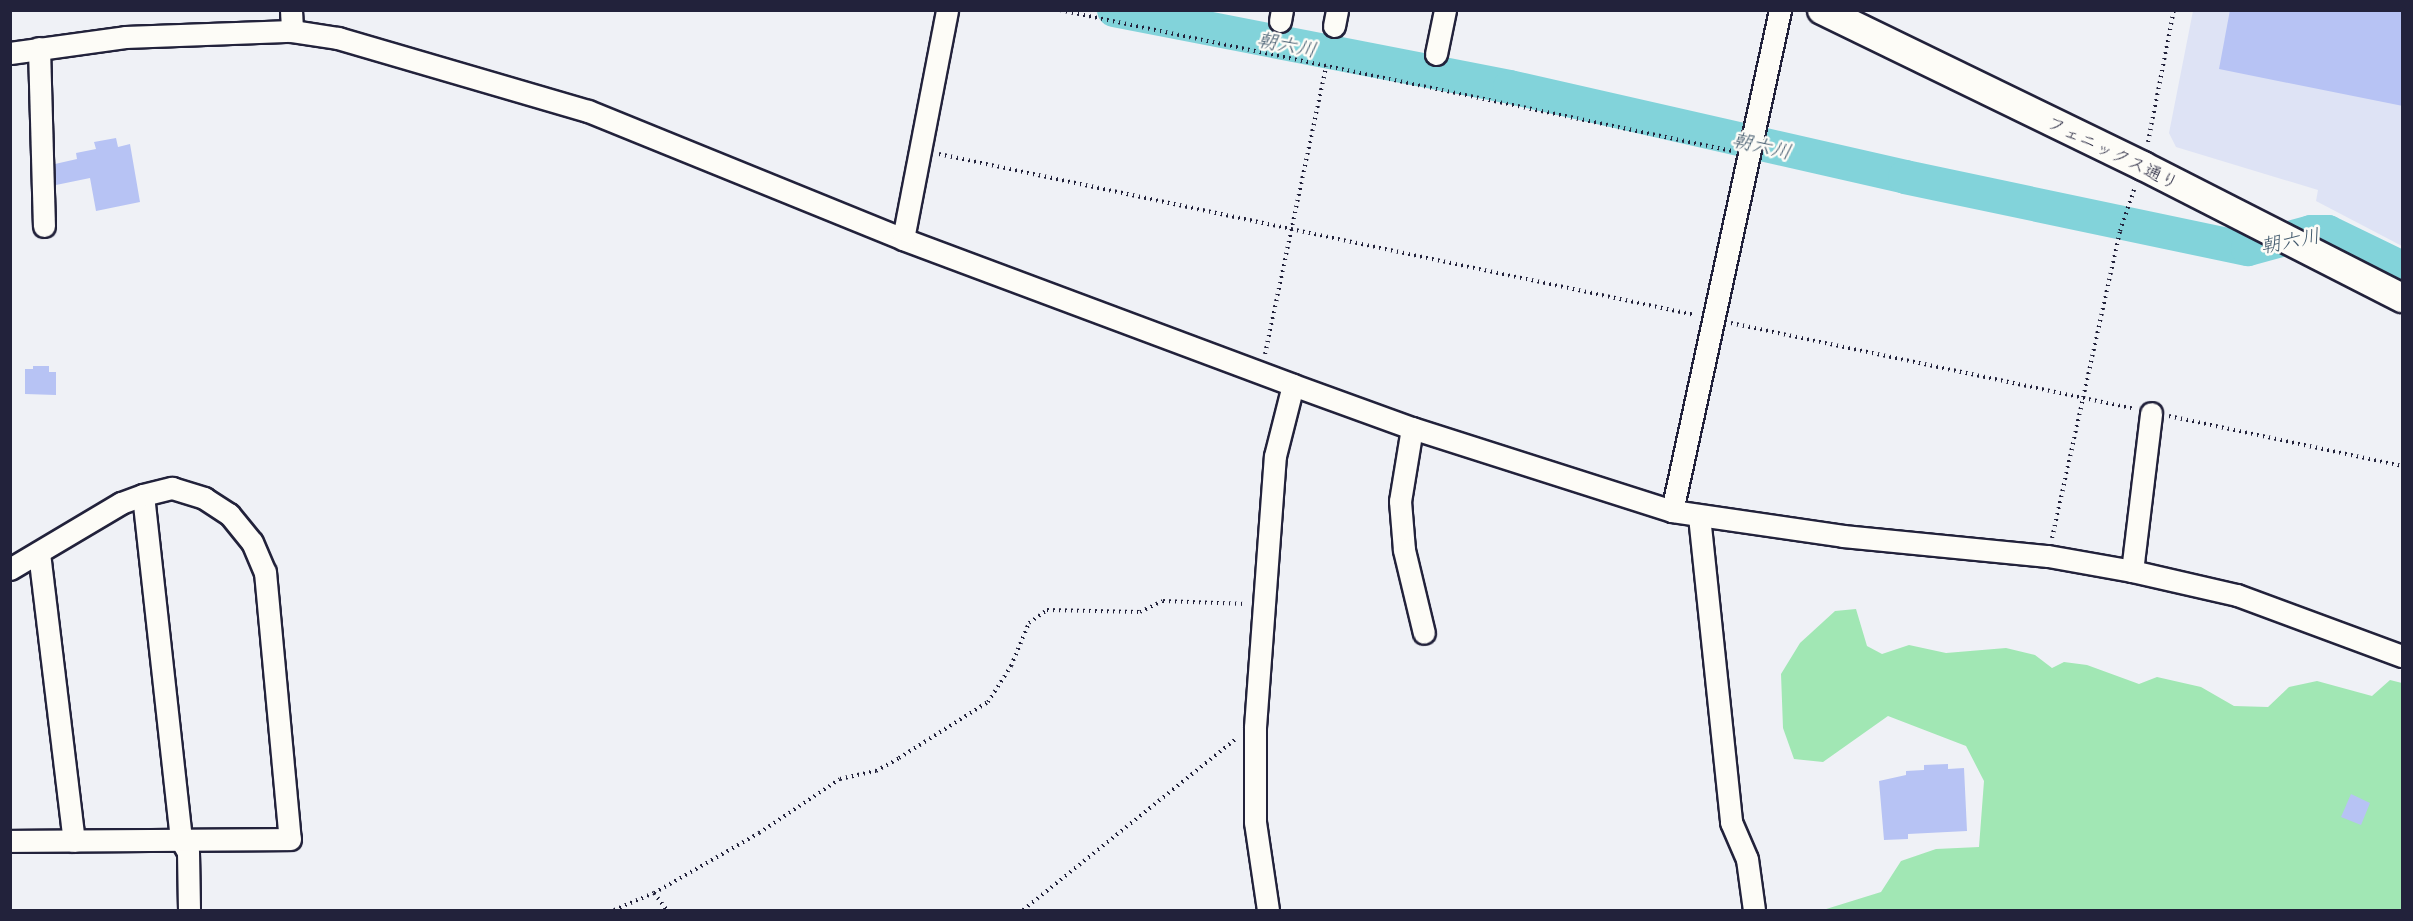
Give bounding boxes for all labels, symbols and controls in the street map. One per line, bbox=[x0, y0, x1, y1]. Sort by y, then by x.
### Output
water label: 朝六川 bbox=[1255, 26, 1319, 62]
street label: フェニックス通り bbox=[2044, 111, 2182, 193]
water label: 朝六川 bbox=[1730, 127, 1794, 163]
water label: 朝六川 bbox=[2258, 222, 2322, 258]

